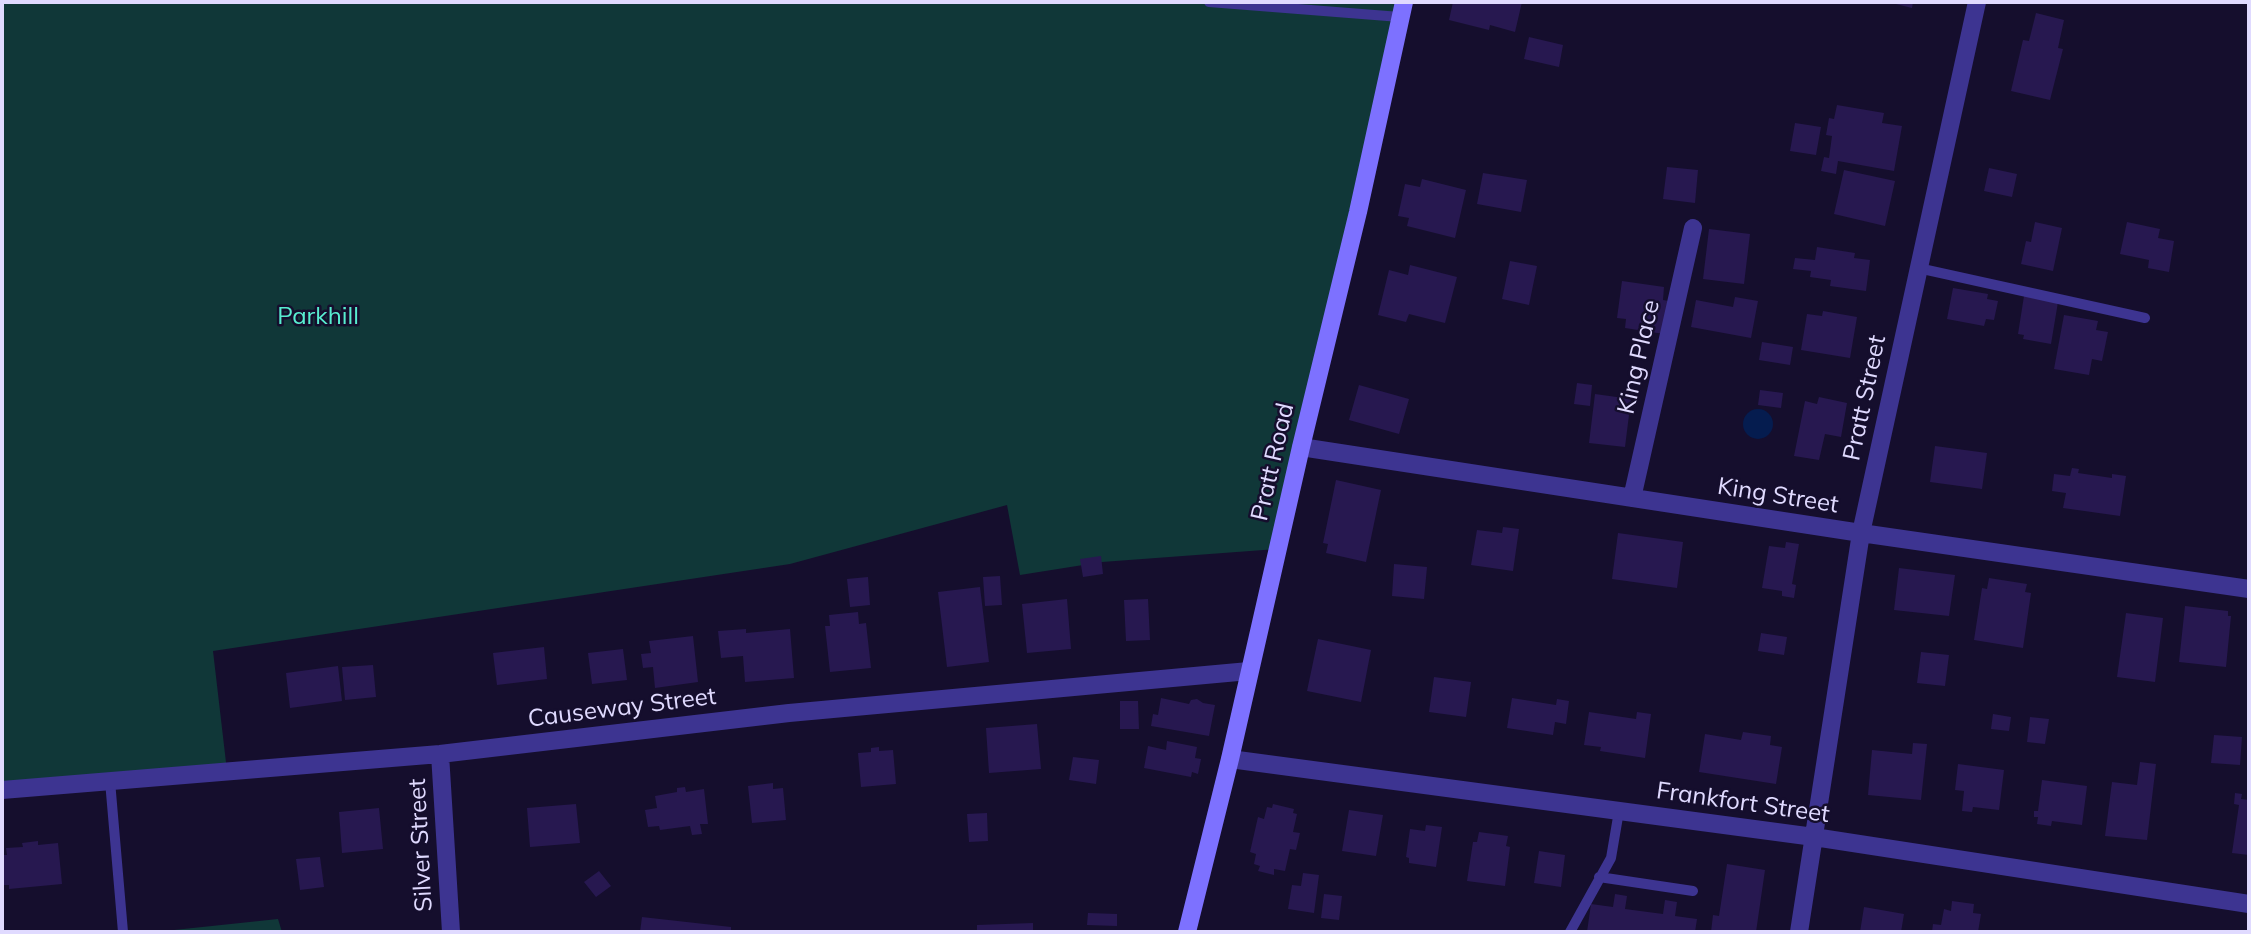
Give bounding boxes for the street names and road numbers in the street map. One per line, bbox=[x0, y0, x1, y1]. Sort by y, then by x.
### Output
street label: King Place bbox=[1612, 297, 1666, 417]
street label: Pratt Street bbox=[1838, 333, 1892, 463]
street label: Pratt Road bbox=[1245, 400, 1301, 524]
street label: King Street bbox=[1715, 472, 1841, 520]
street label: Causeway Street bbox=[526, 682, 718, 734]
street label: Frankfort Street bbox=[1655, 777, 1831, 829]
street label: Silver Street bbox=[403, 778, 439, 912]

